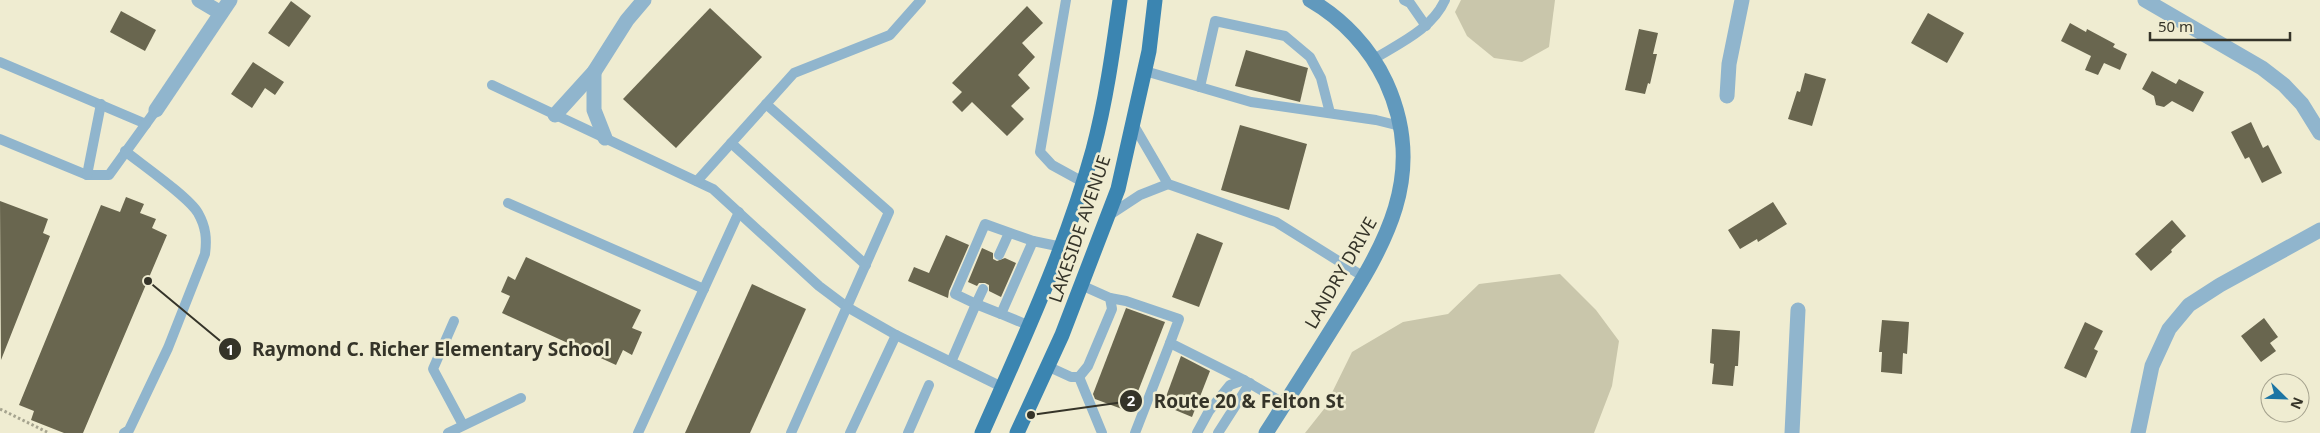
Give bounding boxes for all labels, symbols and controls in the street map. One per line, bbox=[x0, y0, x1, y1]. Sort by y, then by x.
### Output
scale bar bbox=[2150, 10, 2290, 42]
text: 50 m bbox=[2158, 16, 2193, 36]
street label: LAKESIDE AVENUE bbox=[1043, 152, 1116, 306]
street label: LANDRY DRIVE bbox=[1298, 212, 1382, 333]
callout: Raymond C. Richer Elementary School bbox=[217, 332, 620, 366]
text: Raymond C. Richer Elementary School bbox=[252, 336, 610, 362]
text: 1 bbox=[226, 339, 234, 359]
north arrow bbox=[2260, 373, 2310, 423]
callout: Route 20 & Felton St bbox=[1118, 384, 1354, 418]
text: Route 20 & Felton St bbox=[1154, 388, 1344, 414]
text: 2 bbox=[1127, 390, 1136, 410]
text: N bbox=[2286, 394, 2308, 412]

